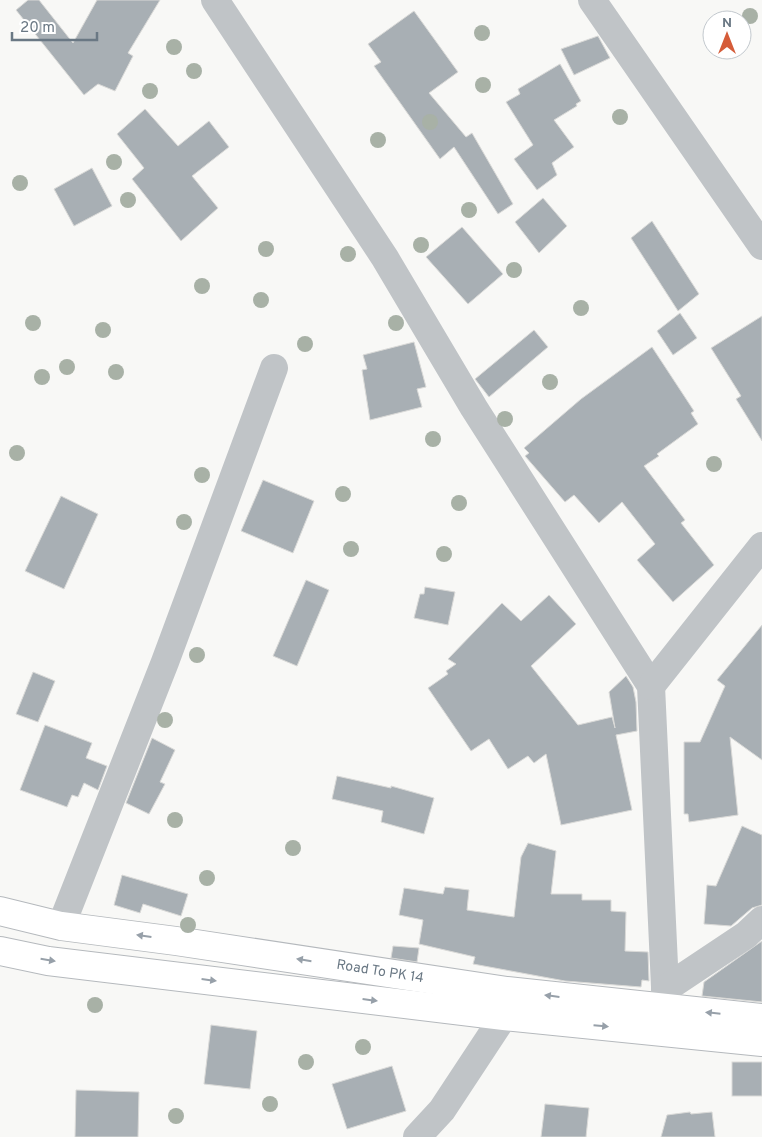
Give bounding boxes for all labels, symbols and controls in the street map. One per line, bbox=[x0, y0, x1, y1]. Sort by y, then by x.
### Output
scale bar bbox=[12, 10, 98, 42]
north arrow bbox=[702, 10, 752, 60]
text: N bbox=[722, 15, 732, 32]
text: 20 m bbox=[20, 19, 55, 38]
one-way arrow bbox=[135, 932, 151, 940]
one-way arrow bbox=[296, 956, 312, 964]
one-way arrow bbox=[40, 957, 56, 965]
street label: Road To PK 14 bbox=[335, 957, 425, 987]
one-way arrow bbox=[201, 976, 217, 984]
one-way arrow bbox=[544, 992, 560, 1000]
one-way arrow bbox=[363, 996, 379, 1004]
one-way arrow bbox=[705, 1009, 721, 1017]
one-way arrow bbox=[594, 1023, 610, 1031]

